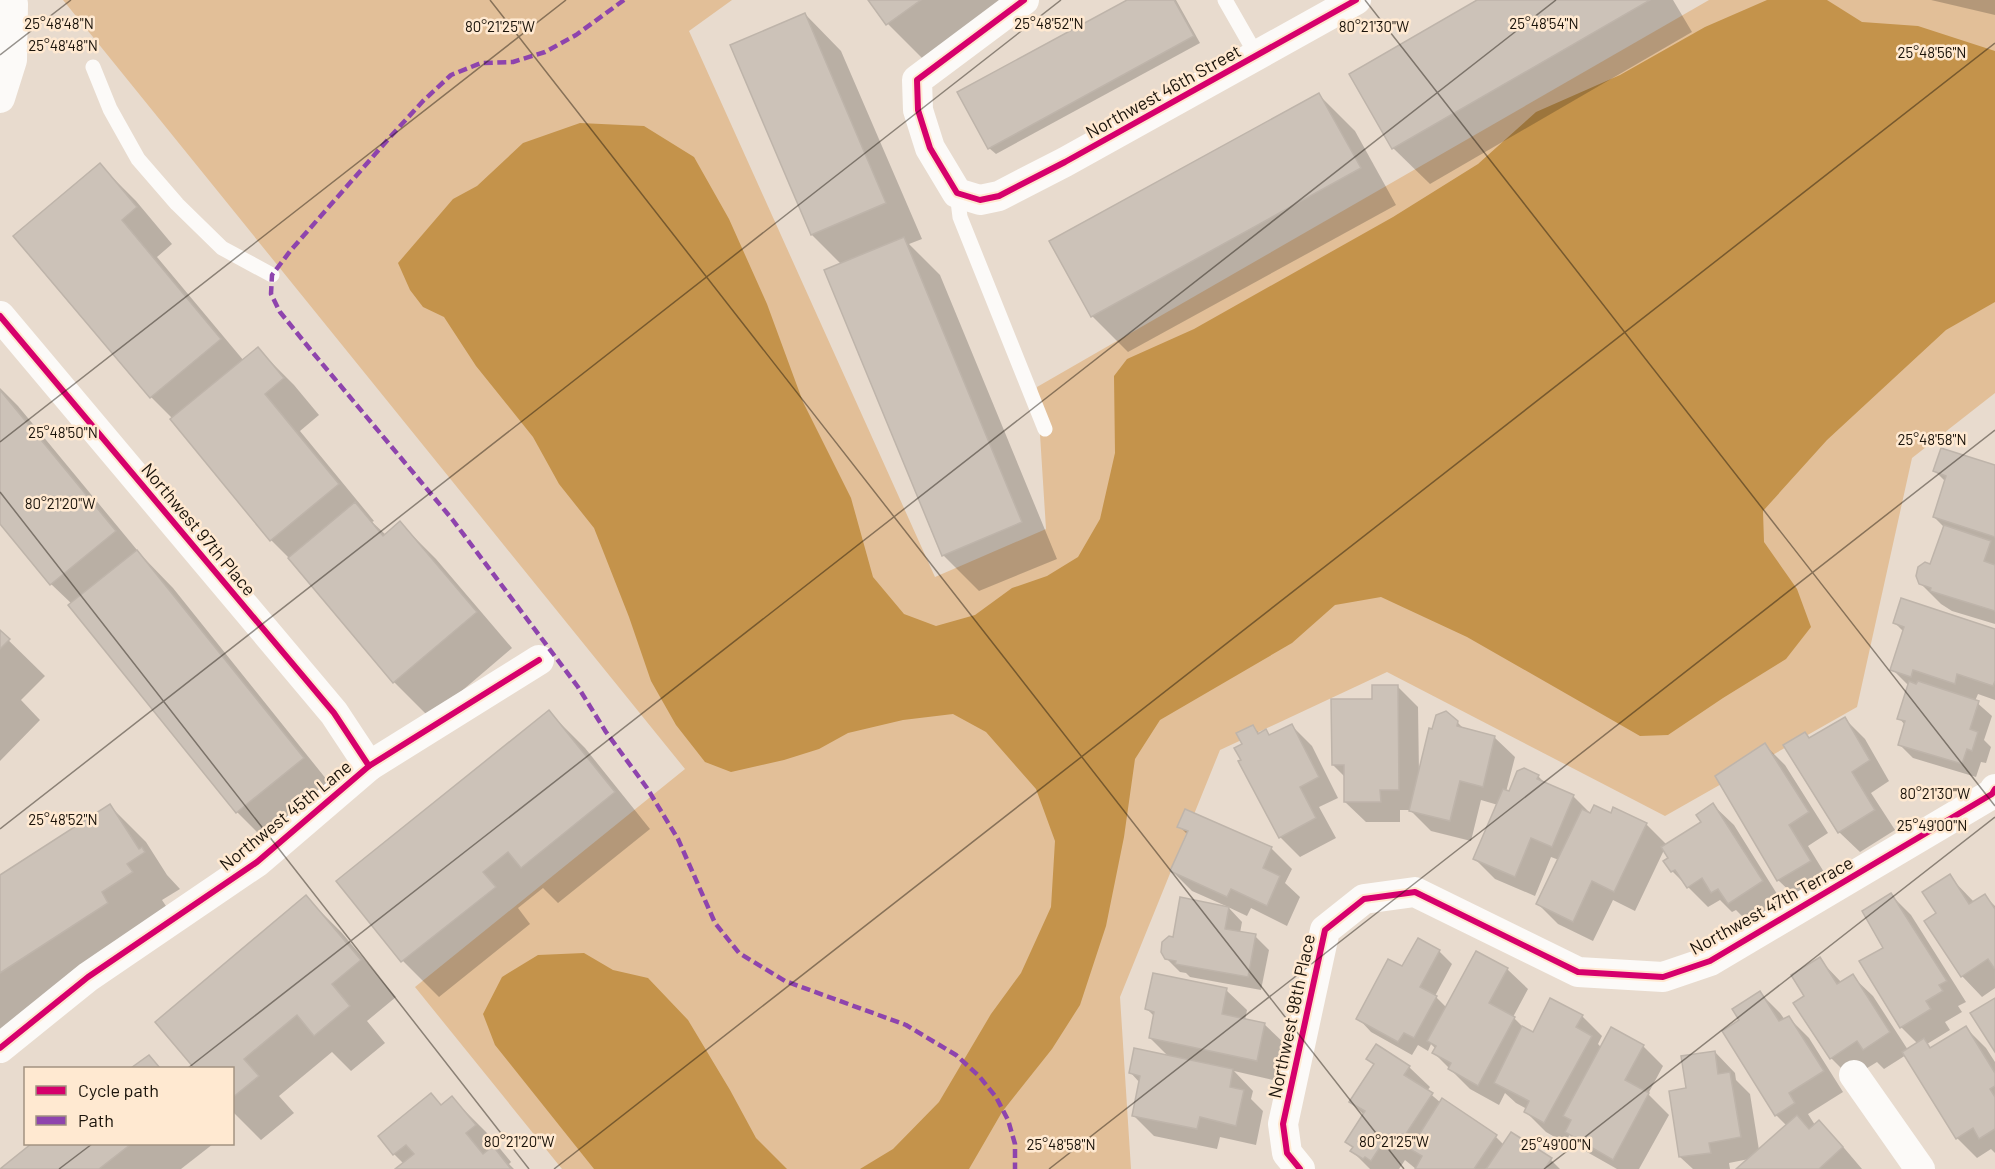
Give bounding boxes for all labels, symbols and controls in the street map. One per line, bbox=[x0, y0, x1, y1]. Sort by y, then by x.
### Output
text: 25°48'48"N bbox=[24, 14, 94, 32]
text: 25°48'52"N bbox=[1014, 14, 1084, 32]
text: 25°48'54"N bbox=[1509, 14, 1579, 32]
text: 80°21'25"W bbox=[465, 17, 535, 35]
text: 80°21'30"W bbox=[1339, 17, 1409, 35]
text: 25°48'48"N bbox=[28, 36, 98, 54]
street label: Northwest 46th Street bbox=[1082, 39, 1244, 143]
text: 25°48'56"N bbox=[1897, 43, 1967, 61]
text: 25°48'50"N bbox=[28, 423, 98, 441]
text: 25°48'58"N bbox=[1897, 430, 1967, 448]
street label: Northwest 97th Place bbox=[137, 458, 261, 600]
text: 80°21'20"W bbox=[25, 494, 95, 512]
street label: Northwest 45th Lane bbox=[215, 755, 355, 875]
text: 80°21'30"W bbox=[1900, 784, 1970, 802]
text: 25°48'52"N bbox=[28, 810, 98, 828]
text: 25°49'00"N bbox=[1897, 816, 1967, 834]
street label: Northwest 47th Terrace bbox=[1686, 851, 1856, 959]
street label: Northwest 98th Place bbox=[1263, 932, 1319, 1100]
legend bbox=[24, 1067, 234, 1145]
text: Cycle path bbox=[78, 1079, 159, 1101]
text: Path bbox=[78, 1109, 114, 1131]
text: 80°21'20"W bbox=[484, 1132, 554, 1150]
text: 80°21'25"W bbox=[1359, 1132, 1429, 1150]
text: 25°48'58"N bbox=[1026, 1135, 1096, 1153]
text: 25°49'00"N bbox=[1521, 1135, 1591, 1153]

